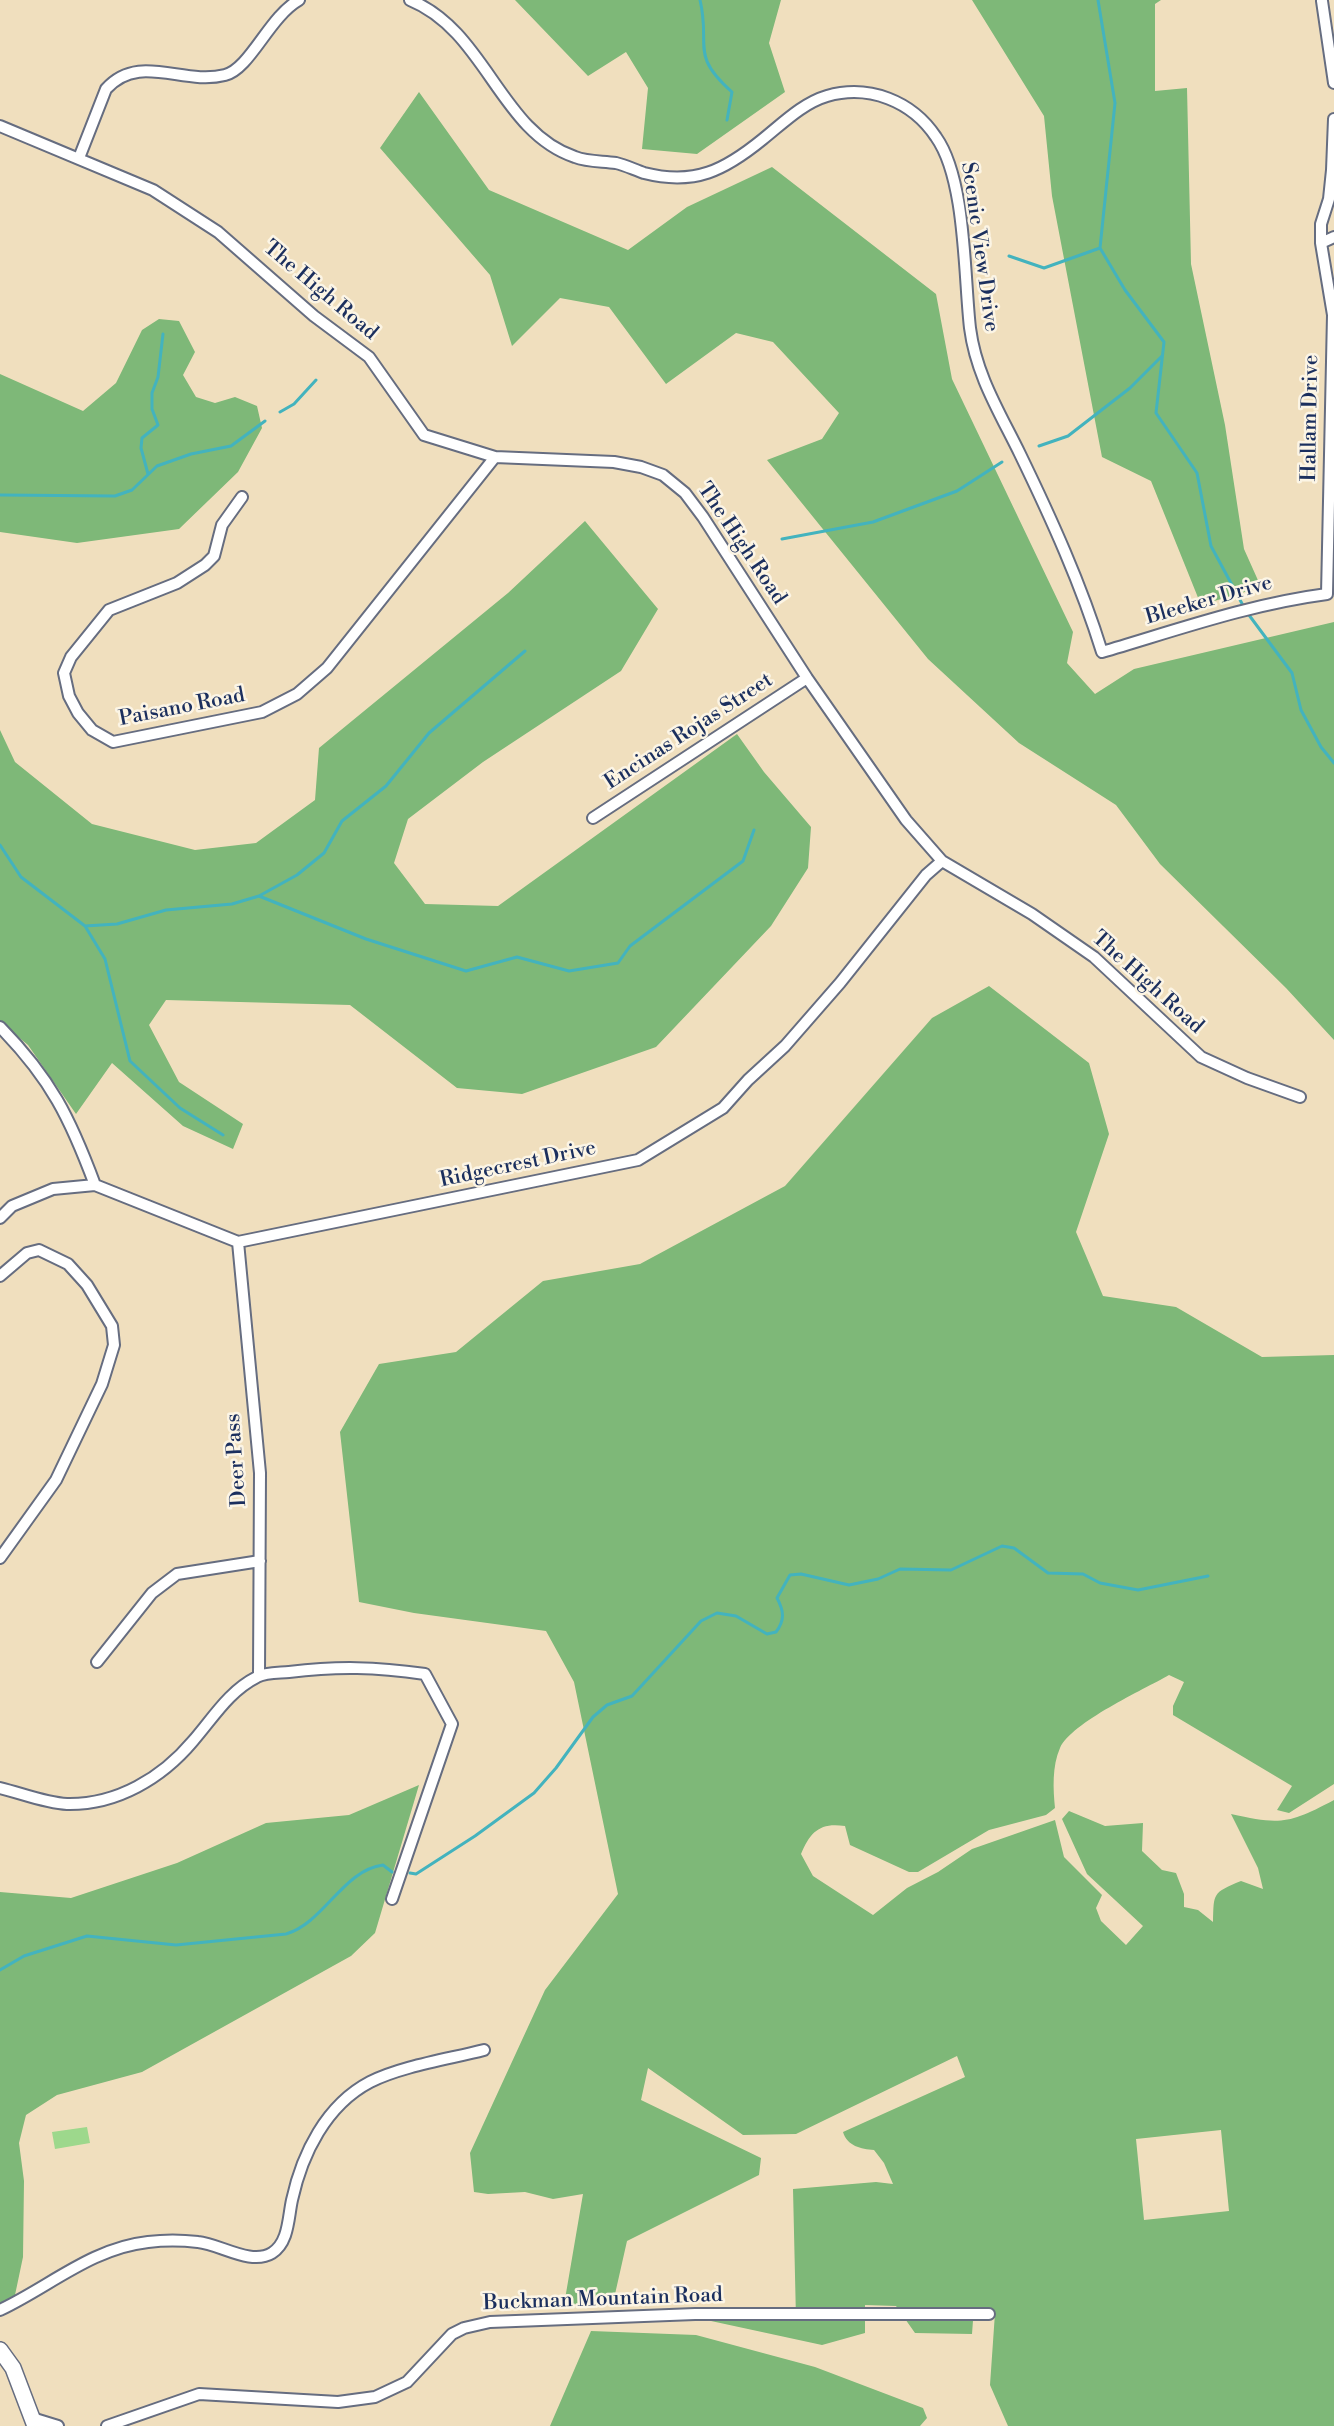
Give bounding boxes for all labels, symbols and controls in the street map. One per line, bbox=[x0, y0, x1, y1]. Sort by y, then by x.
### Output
street label: Scenic View Drive bbox=[955, 160, 1003, 334]
street label: The High Road bbox=[258, 236, 382, 346]
street label: Hallam Drive bbox=[1297, 354, 1325, 482]
street label: The High Road bbox=[691, 478, 791, 610]
street label: Bleeker Drive bbox=[1143, 571, 1275, 631]
street label: Encinas Rojas Street bbox=[600, 668, 778, 796]
street label: Paisano Road bbox=[117, 683, 247, 733]
street label: The High Road bbox=[1086, 926, 1208, 1040]
street label: Ridgecrest Drive bbox=[437, 1136, 599, 1194]
street label: Deer Pass bbox=[221, 1413, 253, 1507]
street label: Buckman Mountain Road bbox=[483, 2283, 723, 2317]

